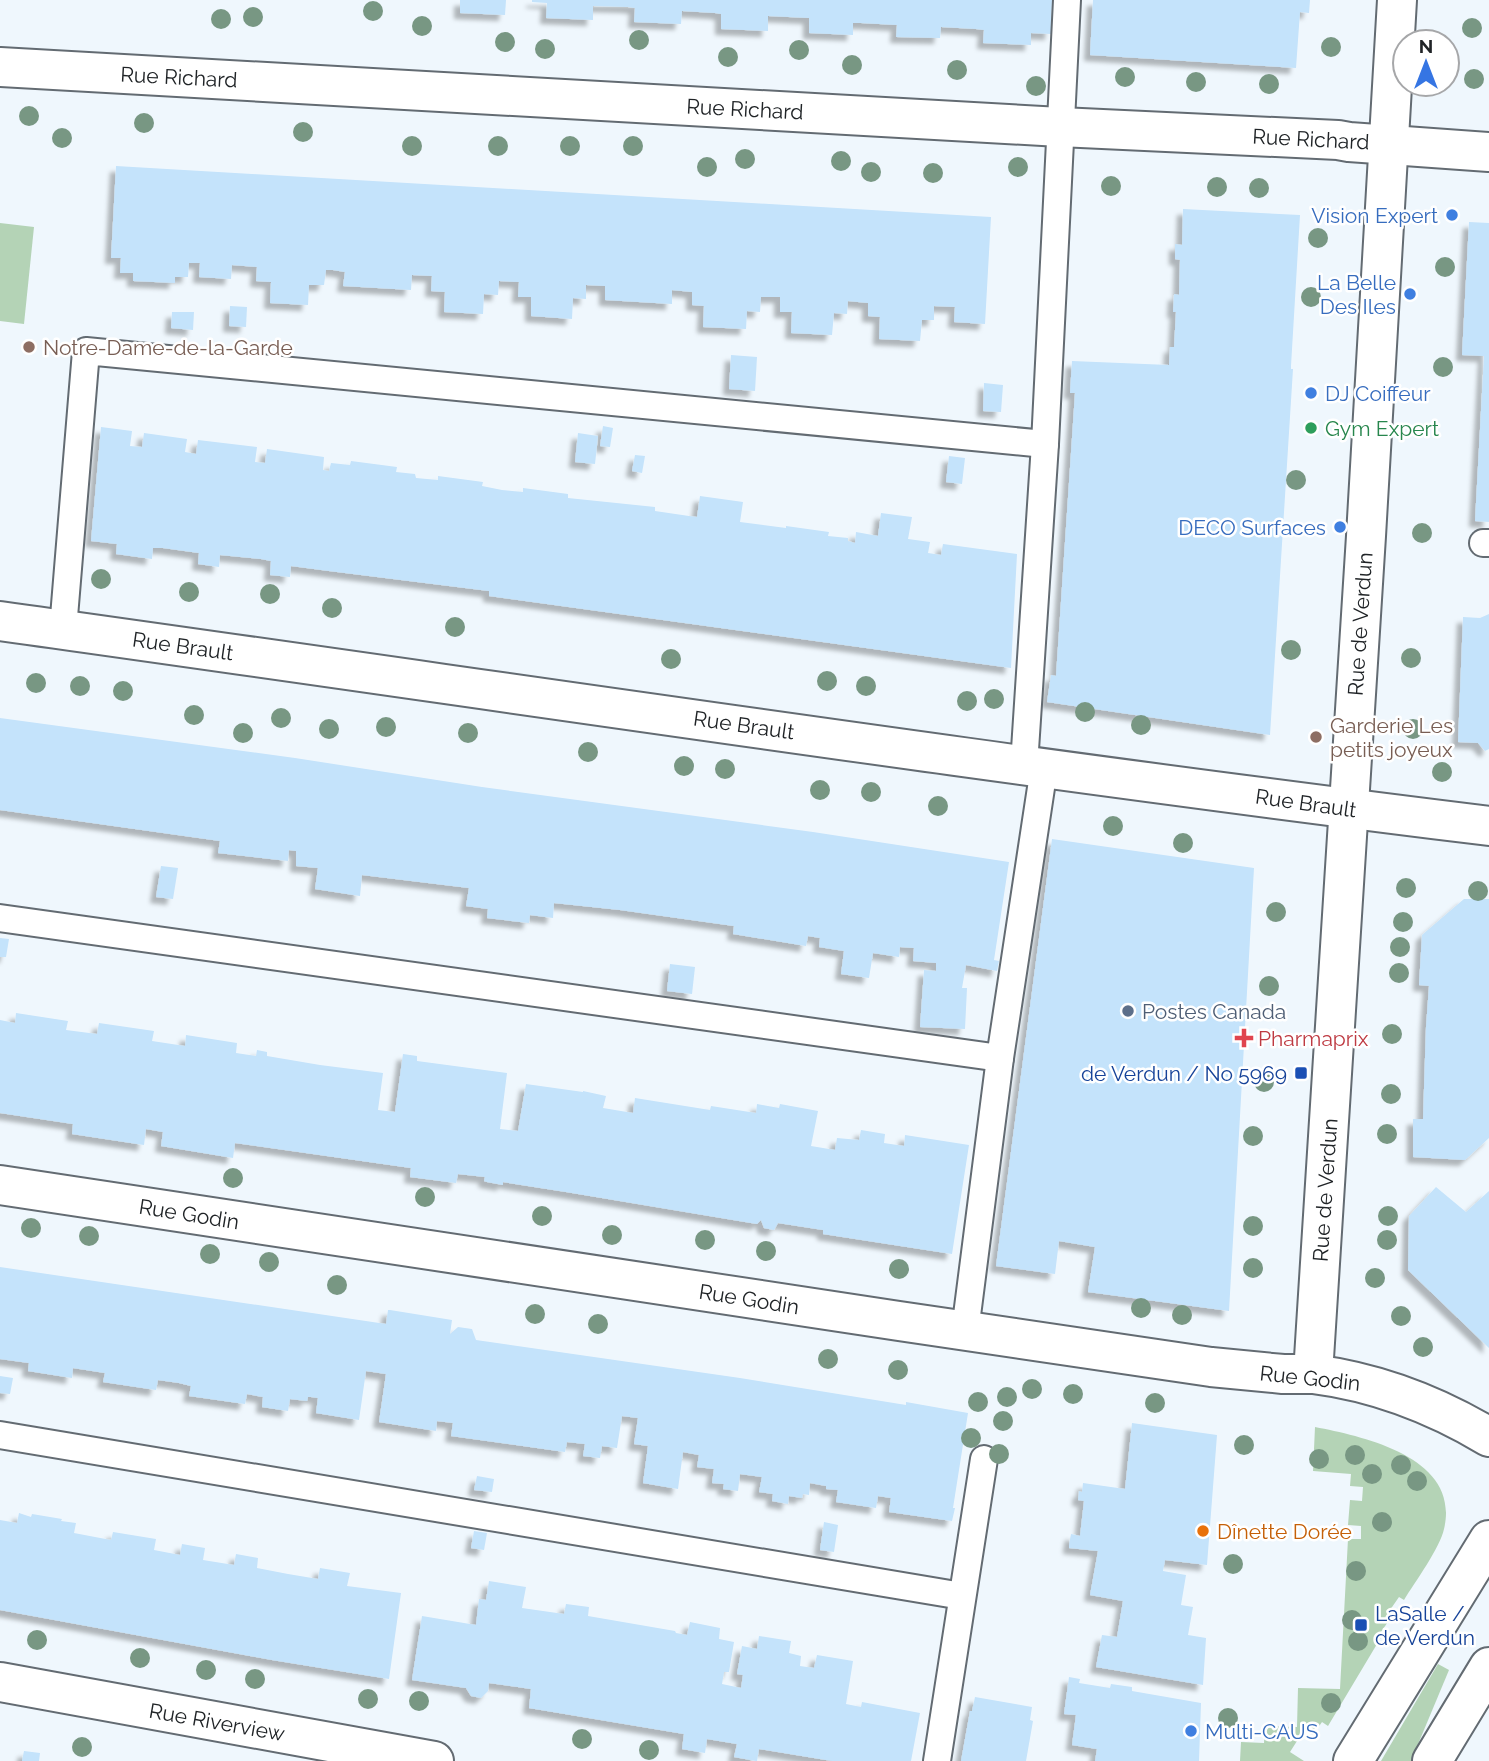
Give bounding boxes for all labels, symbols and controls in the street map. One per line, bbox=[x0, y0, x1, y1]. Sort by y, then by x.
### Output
north arrow bbox=[1391, 28, 1461, 98]
text: N bbox=[1419, 35, 1433, 57]
street label: Rue Richard bbox=[120, 61, 238, 93]
street label: Rue Richard bbox=[686, 93, 804, 125]
street label: Rue Richard bbox=[1252, 123, 1370, 155]
place label: Vision Expert bbox=[1311, 203, 1438, 228]
marker: Vision Expert bbox=[1444, 207, 1460, 223]
place label: La Belle Des Iles bbox=[1317, 270, 1396, 319]
marker: La Belle Des Iles bbox=[1402, 286, 1418, 302]
place label: Notre-Dame-de-la-Garde bbox=[43, 335, 293, 360]
marker: Notre-Dame-de-la-Garde bbox=[21, 339, 37, 355]
place label: DJ Coiffeur bbox=[1325, 381, 1431, 406]
marker: DJ Coiffeur bbox=[1303, 385, 1319, 401]
place label: Gym Expert bbox=[1325, 416, 1439, 441]
marker: Gym Expert bbox=[1303, 420, 1319, 436]
place label: DECO Surfaces bbox=[1178, 515, 1326, 540]
marker: DECO Surfaces bbox=[1332, 519, 1348, 535]
street label: Rue de Verdun bbox=[1343, 551, 1377, 697]
street label: Rue Brault bbox=[131, 627, 235, 665]
street label: Rue Brault bbox=[692, 706, 796, 744]
place label: Garderie Les petits joyeux bbox=[1330, 713, 1453, 762]
marker: Garderie Les petits joyeux bbox=[1308, 729, 1324, 745]
street label: Rue Brault bbox=[1254, 784, 1358, 822]
place label: Postes Canada bbox=[1142, 999, 1286, 1024]
marker: Postes Canada bbox=[1120, 1003, 1136, 1019]
place label: Pharmaprix bbox=[1258, 1026, 1369, 1051]
marker: Pharmaprix bbox=[1236, 1030, 1252, 1046]
place label: de Verdun / No 5969 bbox=[1081, 1061, 1287, 1086]
marker: de Verdun / No 5969 bbox=[1293, 1065, 1309, 1081]
street label: Rue de Verdun bbox=[1308, 1117, 1342, 1263]
street label: Rue Godin bbox=[137, 1194, 241, 1234]
street label: Rue Godin bbox=[697, 1279, 801, 1319]
street label: Rue Godin bbox=[1258, 1360, 1362, 1396]
place label: Dînette Dorée bbox=[1217, 1519, 1352, 1544]
marker: Dînette Dorée bbox=[1195, 1523, 1211, 1539]
place label: LaSalle / de Verdun bbox=[1375, 1601, 1475, 1650]
marker: LaSalle / de Verdun bbox=[1353, 1617, 1369, 1633]
street label: Rue Riverview bbox=[147, 1698, 287, 1746]
place label: Multi-CAUS bbox=[1205, 1719, 1319, 1744]
marker: Multi-CAUS bbox=[1183, 1723, 1199, 1739]

